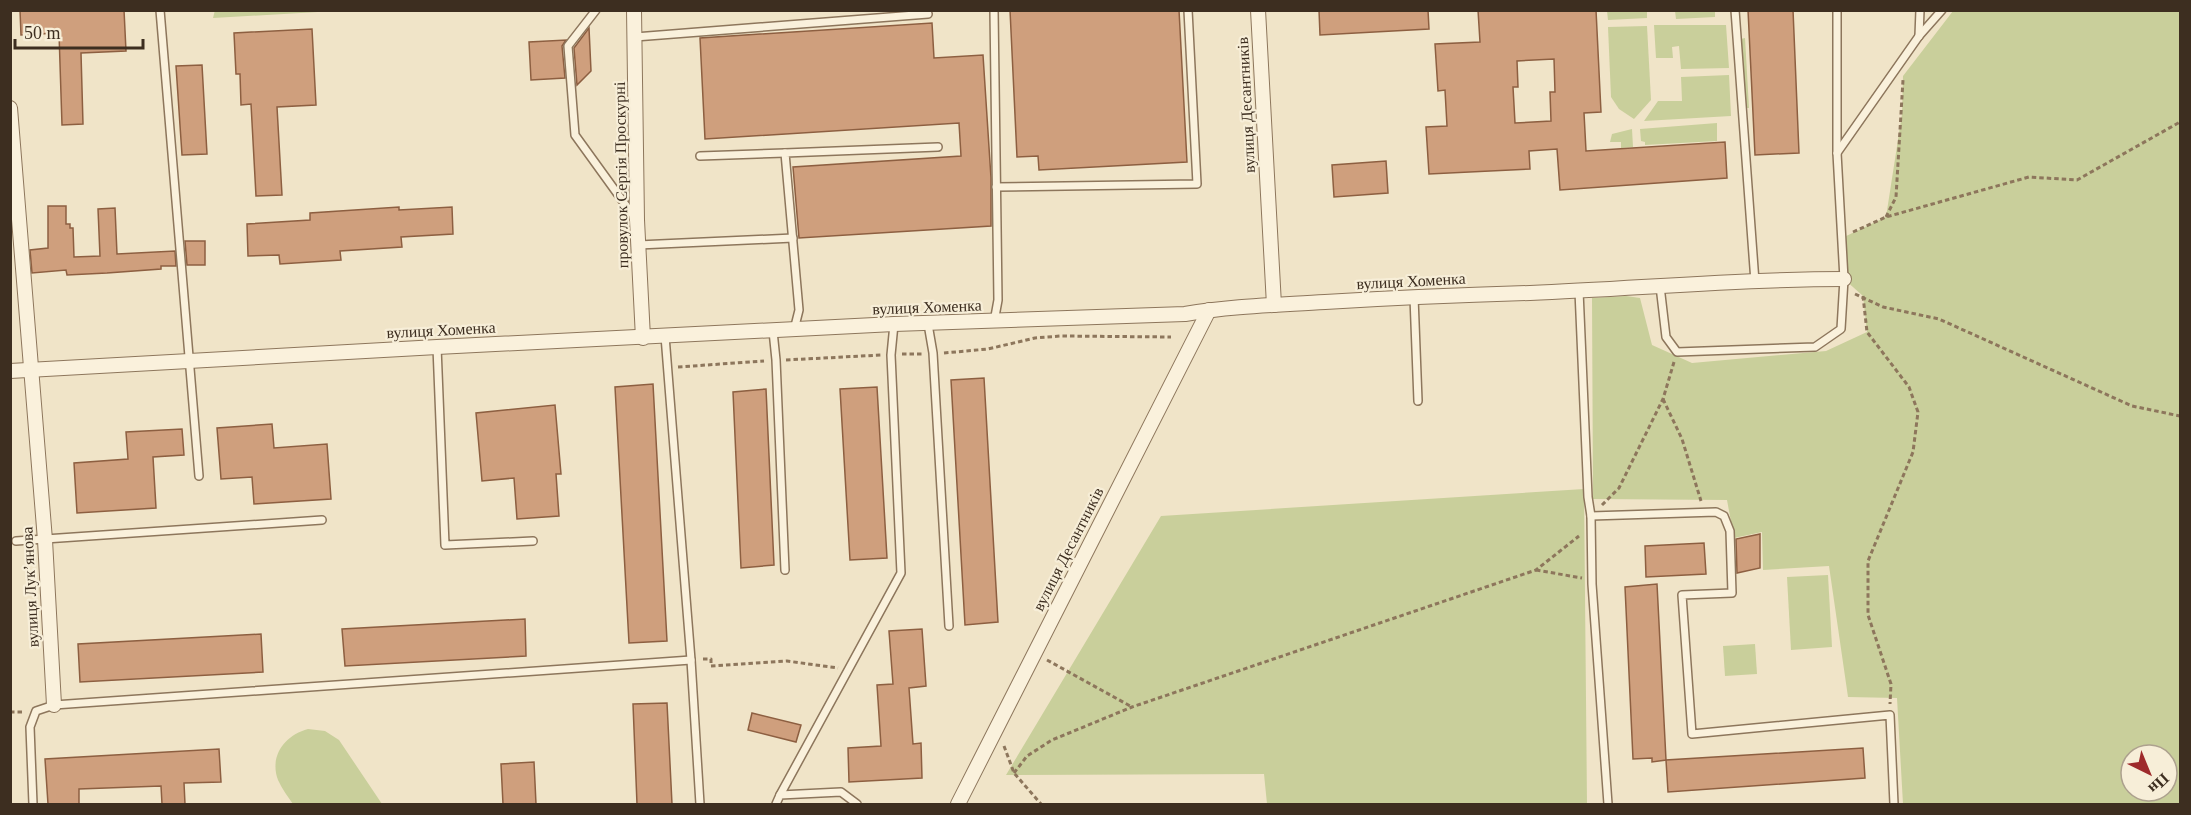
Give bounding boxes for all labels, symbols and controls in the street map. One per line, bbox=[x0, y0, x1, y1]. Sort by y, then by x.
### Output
scale bar bbox=[15, 12, 142, 50]
text: 50 m bbox=[24, 23, 61, 43]
street label: вулиця Десантників bbox=[1234, 36, 1259, 173]
street label: провулок Сергія Проскурні bbox=[611, 81, 632, 268]
street label: вулиця Хоменка bbox=[1356, 270, 1466, 293]
street label: вулиця Хоменка bbox=[872, 297, 982, 318]
street label: вулиця Хоменка bbox=[386, 319, 496, 342]
street label: вулиця Десантників bbox=[1030, 484, 1108, 614]
street label: вулиця Лукʼянова bbox=[18, 526, 43, 648]
north arrow bbox=[2119, 743, 2179, 803]
text: Пн bbox=[2145, 770, 2173, 797]

